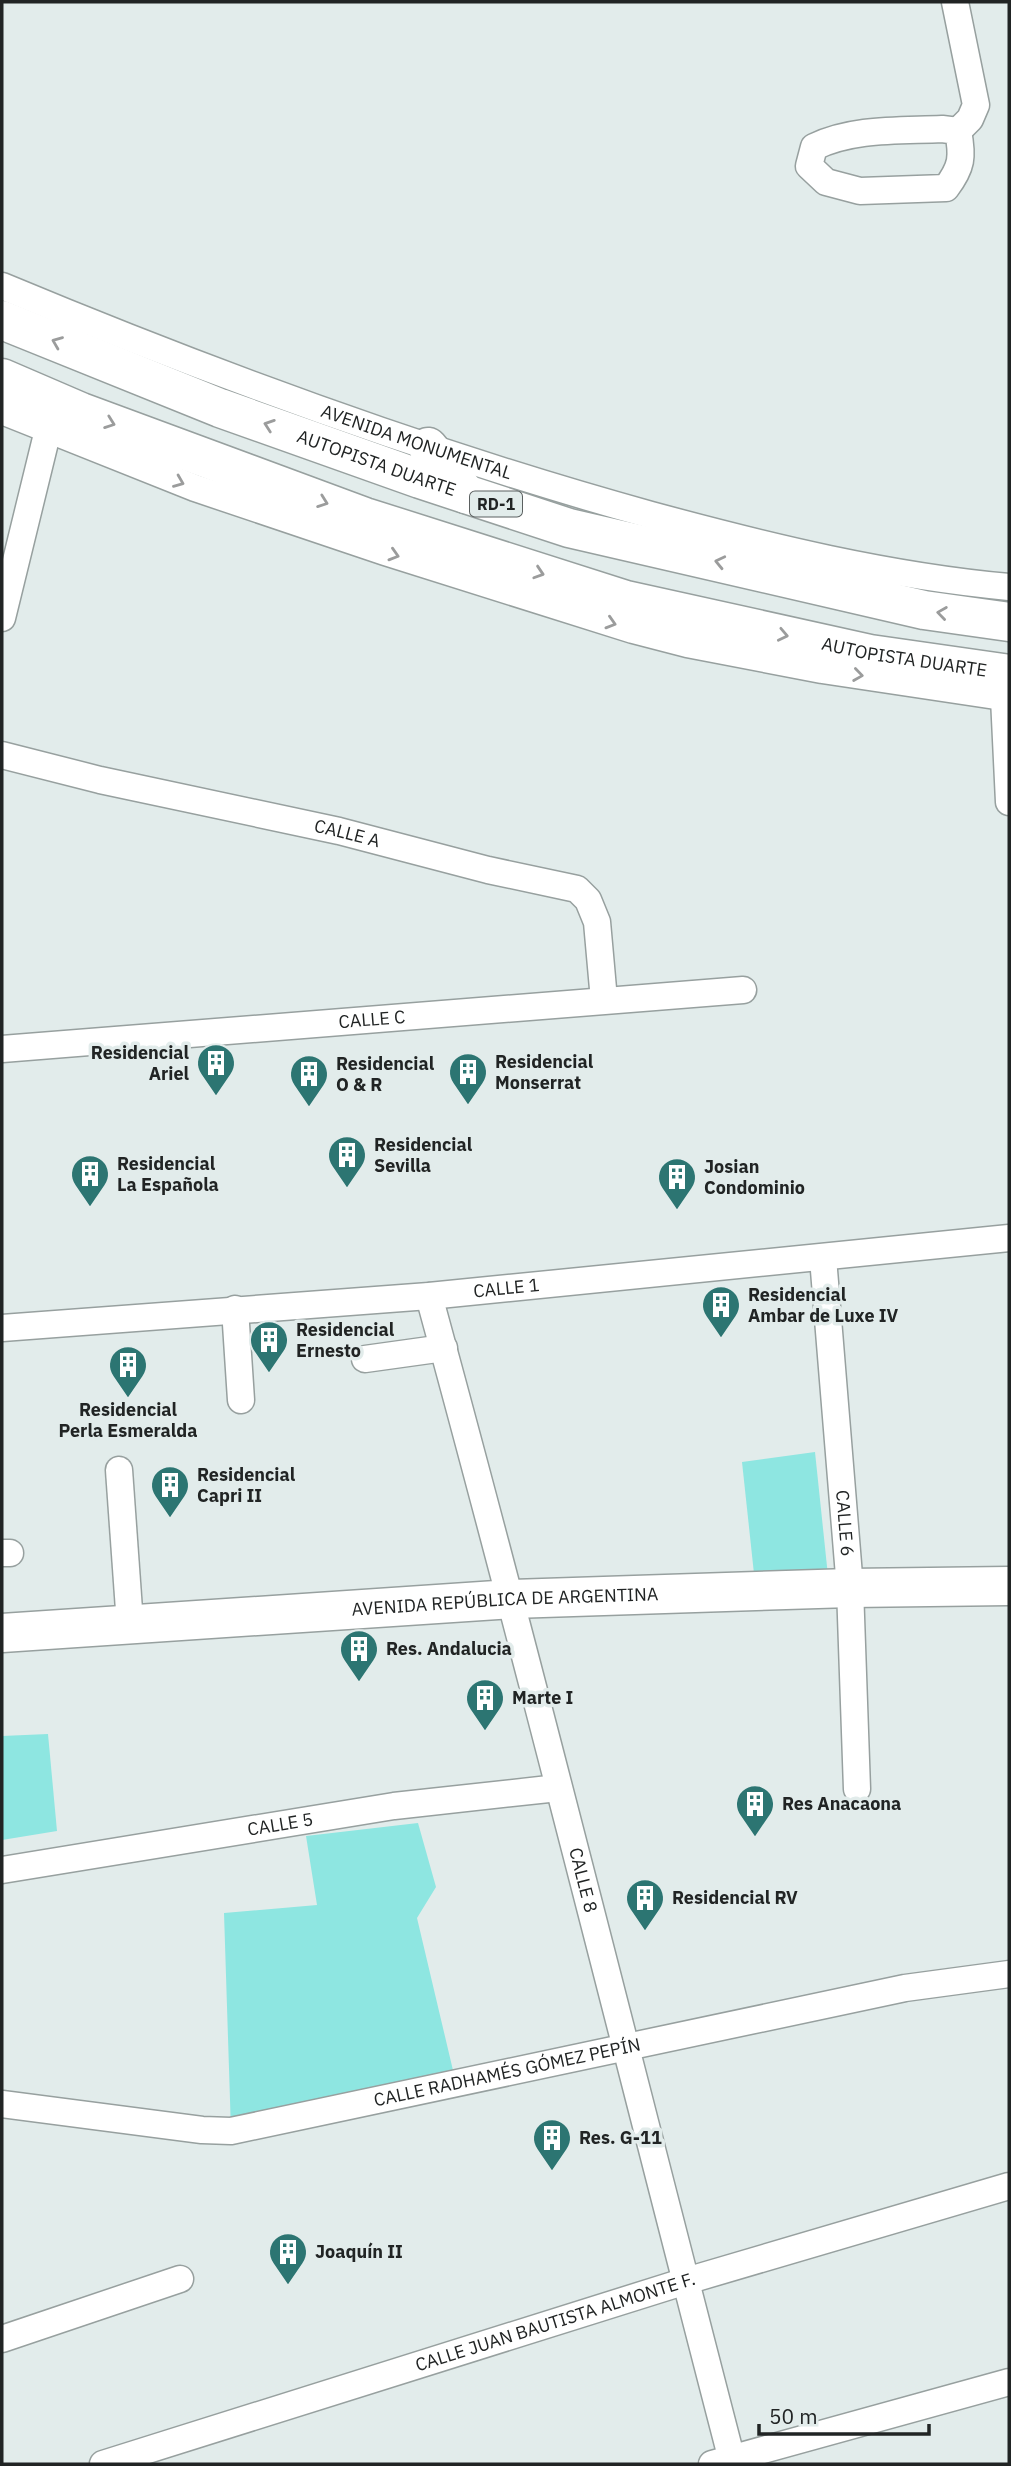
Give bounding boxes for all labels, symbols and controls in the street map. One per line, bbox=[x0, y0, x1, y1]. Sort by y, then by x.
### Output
one-way arrow bbox=[51, 336, 64, 350]
street label: AVENIDA MONUMENTAL bbox=[318, 399, 515, 484]
one-way arrow bbox=[103, 415, 115, 429]
one-way arrow bbox=[263, 419, 275, 433]
street label: AUTOPISTA DUARTE bbox=[294, 424, 459, 501]
one-way arrow bbox=[172, 474, 184, 488]
road number: RD-1 bbox=[470, 491, 522, 516]
one-way arrow bbox=[317, 494, 329, 508]
one-way arrow bbox=[388, 547, 400, 561]
one-way arrow bbox=[714, 556, 726, 570]
one-way arrow bbox=[533, 564, 545, 579]
one-way arrow bbox=[936, 605, 947, 620]
one-way arrow bbox=[605, 615, 617, 629]
one-way arrow bbox=[777, 626, 789, 641]
street label: AUTOPISTA DUARTE bbox=[820, 632, 988, 682]
one-way arrow bbox=[852, 667, 864, 682]
street label: CALLE A bbox=[312, 814, 383, 852]
street label: CALLE C bbox=[338, 1005, 406, 1033]
place label: Residencial Ariel bbox=[91, 1041, 190, 1085]
building icon: Residencial Ariel bbox=[195, 1042, 237, 1097]
place label: Residencial Monserrat bbox=[495, 1050, 594, 1094]
building icon: Residencial Monserrat bbox=[447, 1051, 489, 1106]
place label: Residencial O & R bbox=[336, 1052, 435, 1096]
building icon: Residencial O & R bbox=[288, 1053, 330, 1108]
place label: Residencial Sevilla bbox=[374, 1133, 473, 1177]
building icon: Residencial Sevilla bbox=[326, 1134, 368, 1189]
place label: Residencial La Española bbox=[117, 1152, 219, 1196]
building icon: Residencial La Española bbox=[69, 1153, 111, 1208]
place label: Josian Condominio bbox=[704, 1155, 805, 1199]
building icon: Josian Condominio bbox=[656, 1156, 698, 1211]
street label: CALLE 1 bbox=[472, 1273, 541, 1303]
place label: Residencial Ambar de Luxe IV bbox=[748, 1283, 899, 1327]
building icon: Residencial Ambar de Luxe IV bbox=[700, 1284, 742, 1339]
place label: Residencial Ernesto bbox=[296, 1318, 395, 1362]
building icon: Residencial Ernesto bbox=[248, 1319, 290, 1374]
building icon: Residencial Perla Esmeralda bbox=[107, 1344, 149, 1399]
place label: Residencial Perla Esmeralda bbox=[59, 1398, 197, 1442]
place label: Residencial Capri II bbox=[197, 1463, 296, 1507]
building icon: Residencial Capri II bbox=[149, 1464, 191, 1519]
street label: CALLE 6 bbox=[831, 1489, 859, 1557]
street label: AVENIDA REPÚBLICA DE ARGENTINA bbox=[351, 1582, 659, 1621]
building icon: Res. Andalucia bbox=[338, 1628, 380, 1683]
place label: Res. Andalucia bbox=[386, 1637, 512, 1660]
building icon: Marte I bbox=[464, 1677, 506, 1732]
place label: Marte I bbox=[512, 1686, 573, 1709]
building icon: Res Anacaona bbox=[734, 1783, 776, 1838]
place label: Res Anacaona bbox=[782, 1792, 901, 1815]
street label: CALLE 5 bbox=[246, 1807, 315, 1841]
street label: CALLE 8 bbox=[564, 1845, 603, 1915]
building icon: Residencial RV bbox=[624, 1877, 666, 1932]
place label: Residencial RV bbox=[672, 1886, 798, 1909]
street label: CALLE RADHAMÉS GÓMEZ PEPÍN bbox=[372, 2032, 643, 2111]
building icon: Res. G-11 bbox=[531, 2117, 573, 2172]
place label: Res. G-11 bbox=[579, 2126, 662, 2149]
building icon: Joaquín II bbox=[267, 2231, 309, 2286]
place label: Joaquín II bbox=[315, 2240, 403, 2263]
street label: CALLE JUAN BAUTISTA ALMONTE F. bbox=[412, 2267, 698, 2376]
scale bar bbox=[759, 2392, 929, 2436]
text: 50 m bbox=[769, 2402, 818, 2430]

